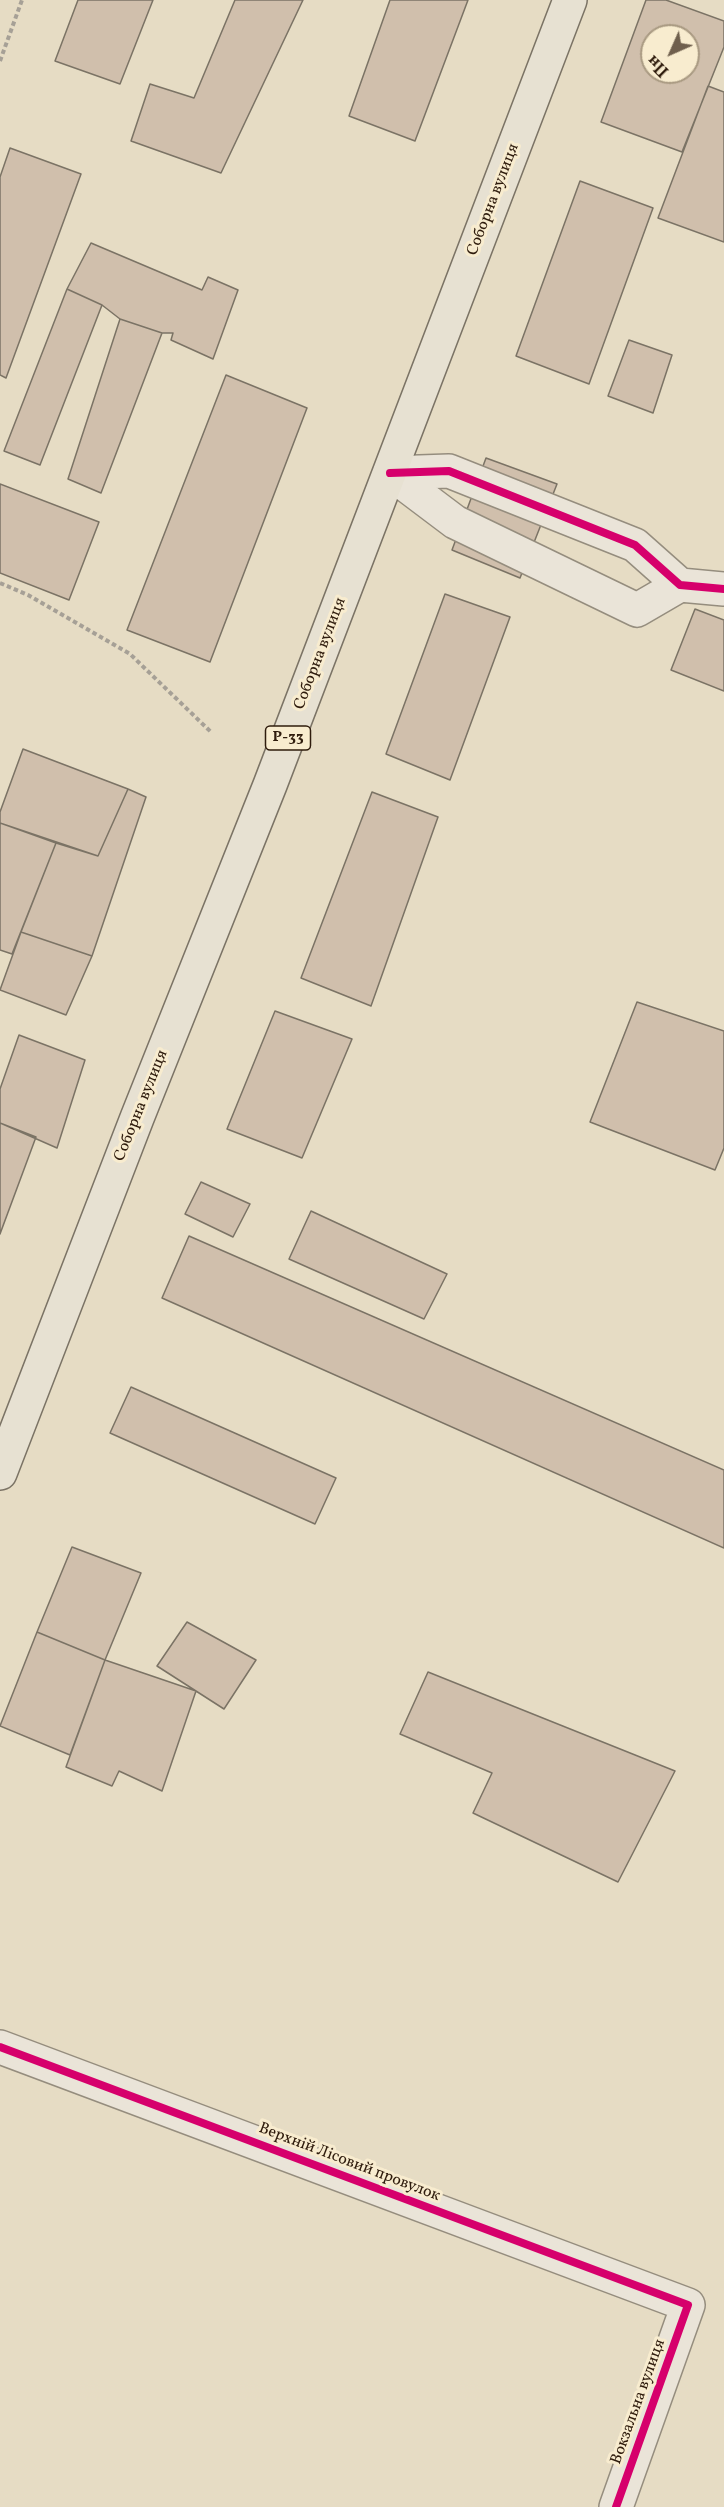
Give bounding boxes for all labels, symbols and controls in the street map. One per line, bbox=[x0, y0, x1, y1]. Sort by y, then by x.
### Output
north arrow bbox=[640, 24, 700, 84]
text: Пн bbox=[643, 50, 675, 81]
street label: Соборна вулиця bbox=[464, 141, 524, 259]
street label: Соборна вулиця bbox=[291, 595, 351, 713]
road number: Р-33 bbox=[266, 726, 310, 750]
street label: Соборна вулиця bbox=[111, 1048, 173, 1164]
street label: Верхній Лісовий провулок bbox=[256, 2119, 442, 2207]
street label: Вокзальна вулиця bbox=[607, 2337, 671, 2467]

